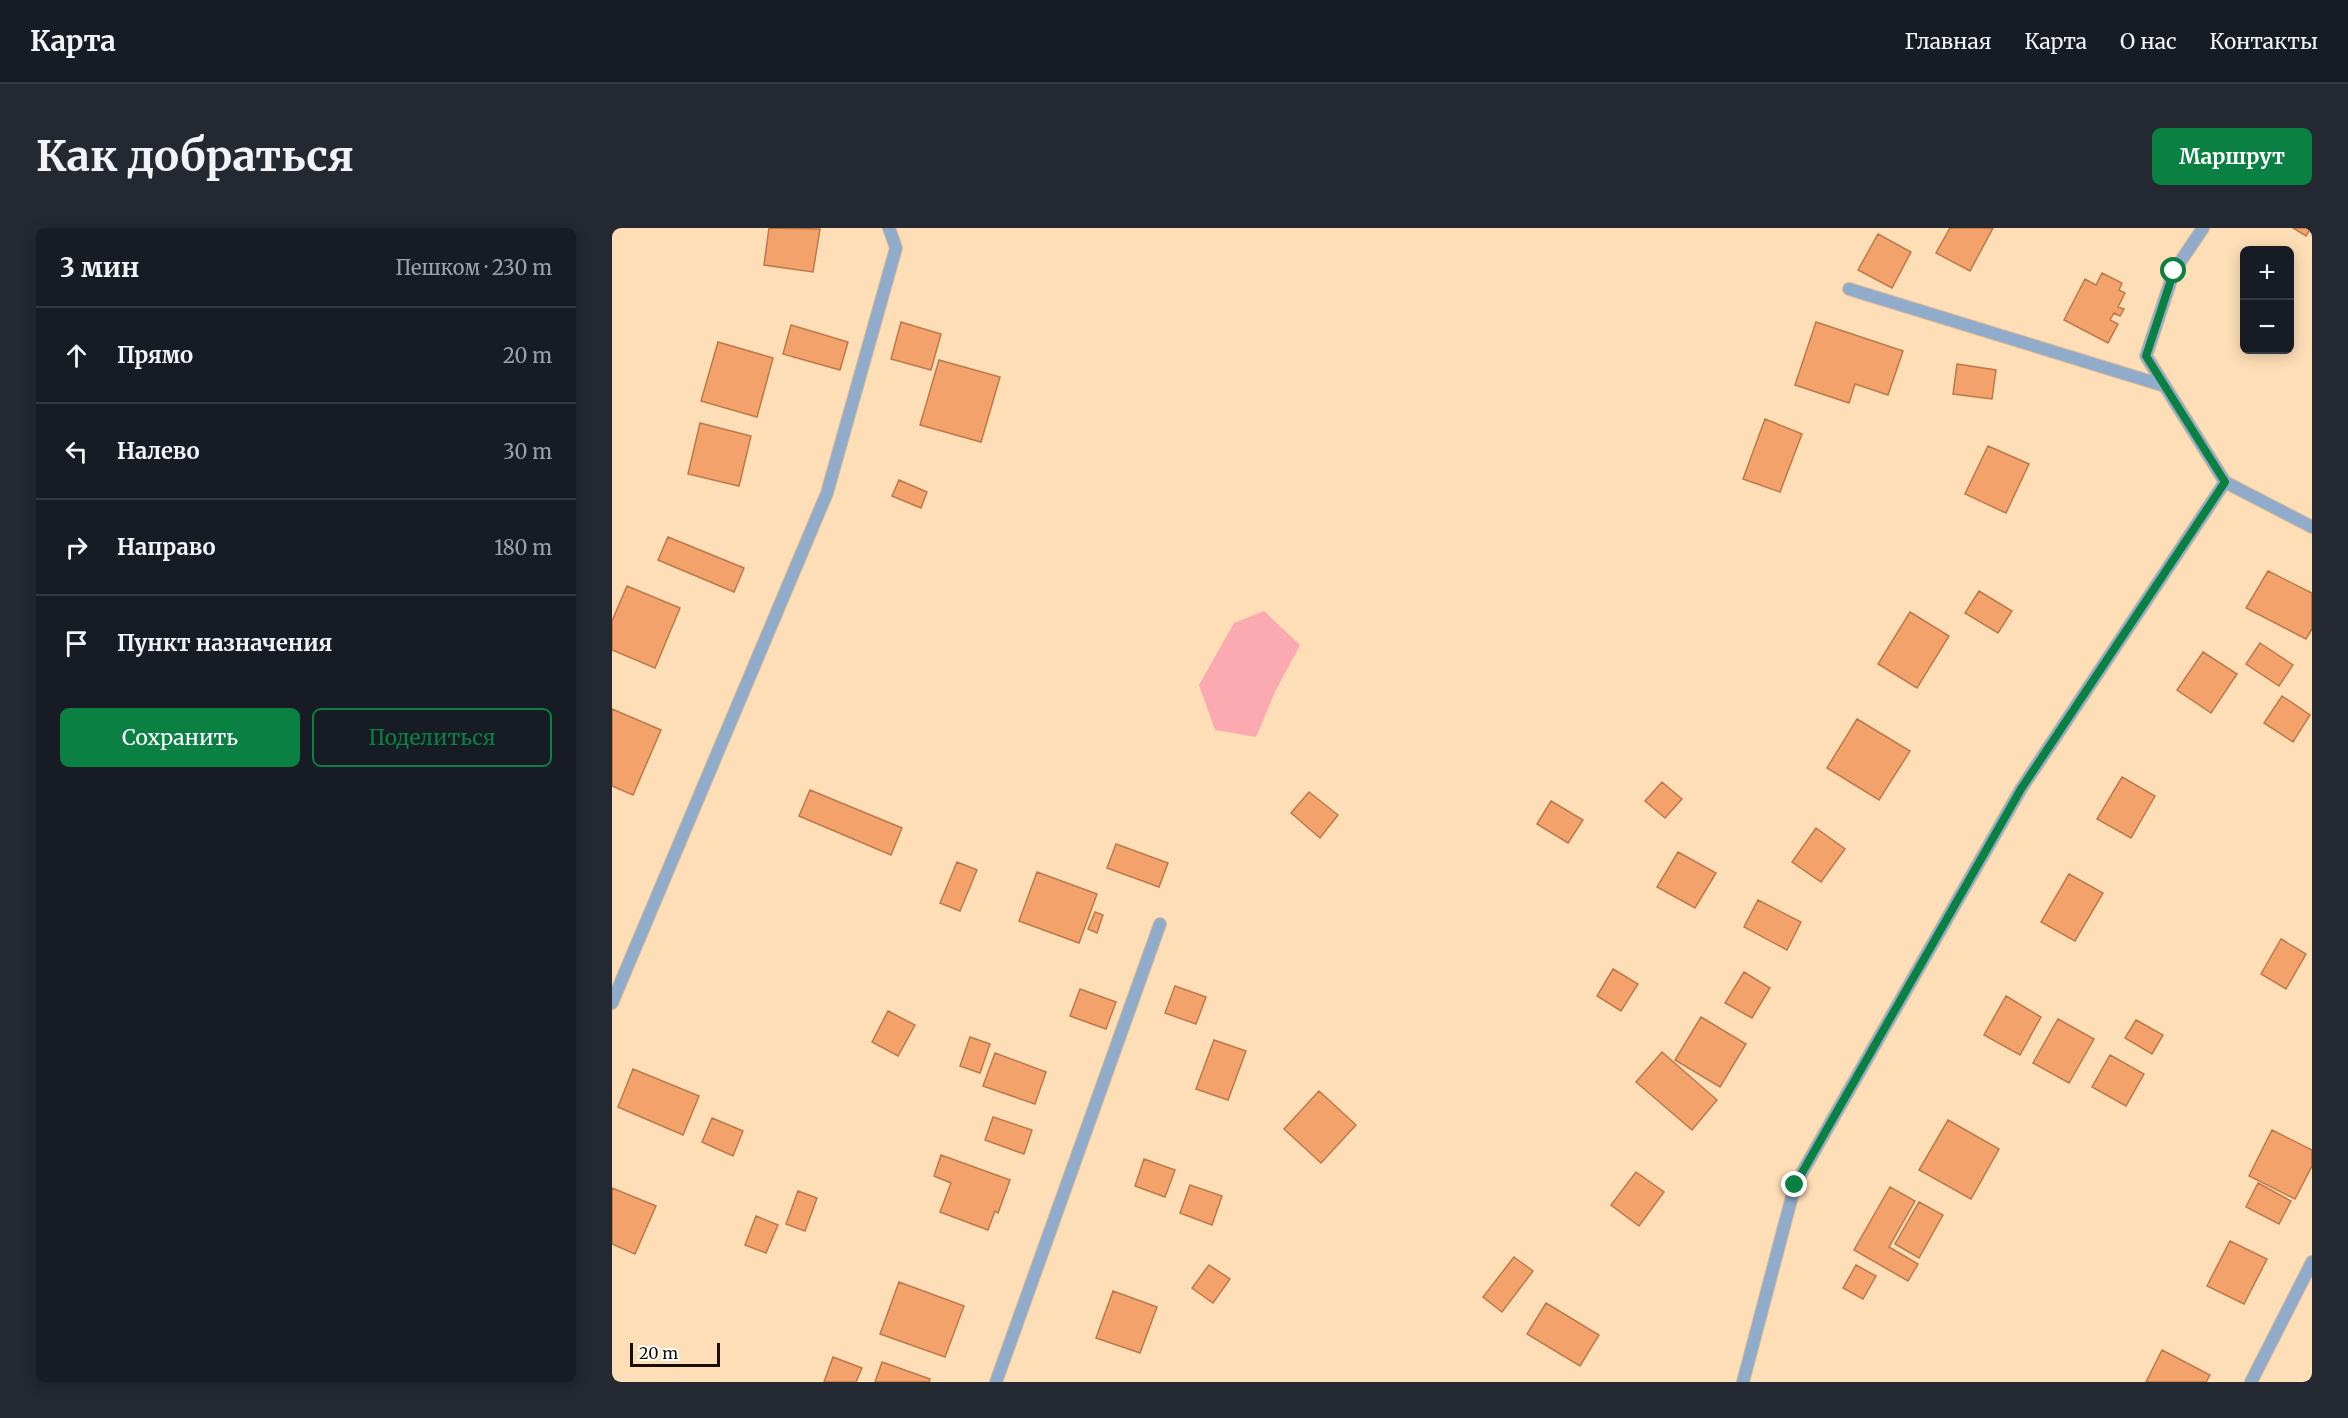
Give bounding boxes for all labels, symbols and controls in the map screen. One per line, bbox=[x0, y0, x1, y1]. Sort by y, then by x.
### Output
text: Карта bbox=[30, 23, 116, 59]
text: Главная bbox=[1905, 28, 1992, 55]
text: Карта bbox=[2025, 28, 2087, 55]
text: О нас bbox=[2120, 28, 2177, 55]
text: Контакты bbox=[2210, 28, 2318, 55]
button: Маршрут bbox=[2152, 128, 2312, 185]
text: Как добраться bbox=[36, 130, 354, 182]
map controls bbox=[2240, 246, 2294, 354]
button: + bbox=[2240, 246, 2294, 300]
text: 3 мин bbox=[60, 251, 139, 284]
text: Пешком · 230 m bbox=[396, 255, 552, 280]
route start bbox=[2160, 257, 2186, 283]
button: − bbox=[2240, 300, 2294, 354]
icon: ahead bbox=[60, 339, 93, 372]
text: Прямо bbox=[117, 341, 193, 369]
text: 20 m bbox=[503, 343, 552, 368]
icon: left bbox=[60, 435, 93, 468]
text: Налево bbox=[117, 437, 200, 465]
text: 30 m bbox=[503, 439, 552, 464]
icon: right bbox=[60, 531, 93, 564]
text: Направо bbox=[117, 533, 216, 561]
text: 180 m bbox=[494, 535, 552, 560]
icon: arrive bbox=[60, 627, 93, 660]
text: Пункт назначения bbox=[117, 629, 332, 657]
button: Сохранить bbox=[60, 708, 300, 767]
button: Поделиться bbox=[312, 708, 552, 767]
route end bbox=[1781, 1171, 1807, 1197]
scale bar bbox=[630, 1340, 720, 1368]
text: 20 m bbox=[639, 1343, 678, 1363]

